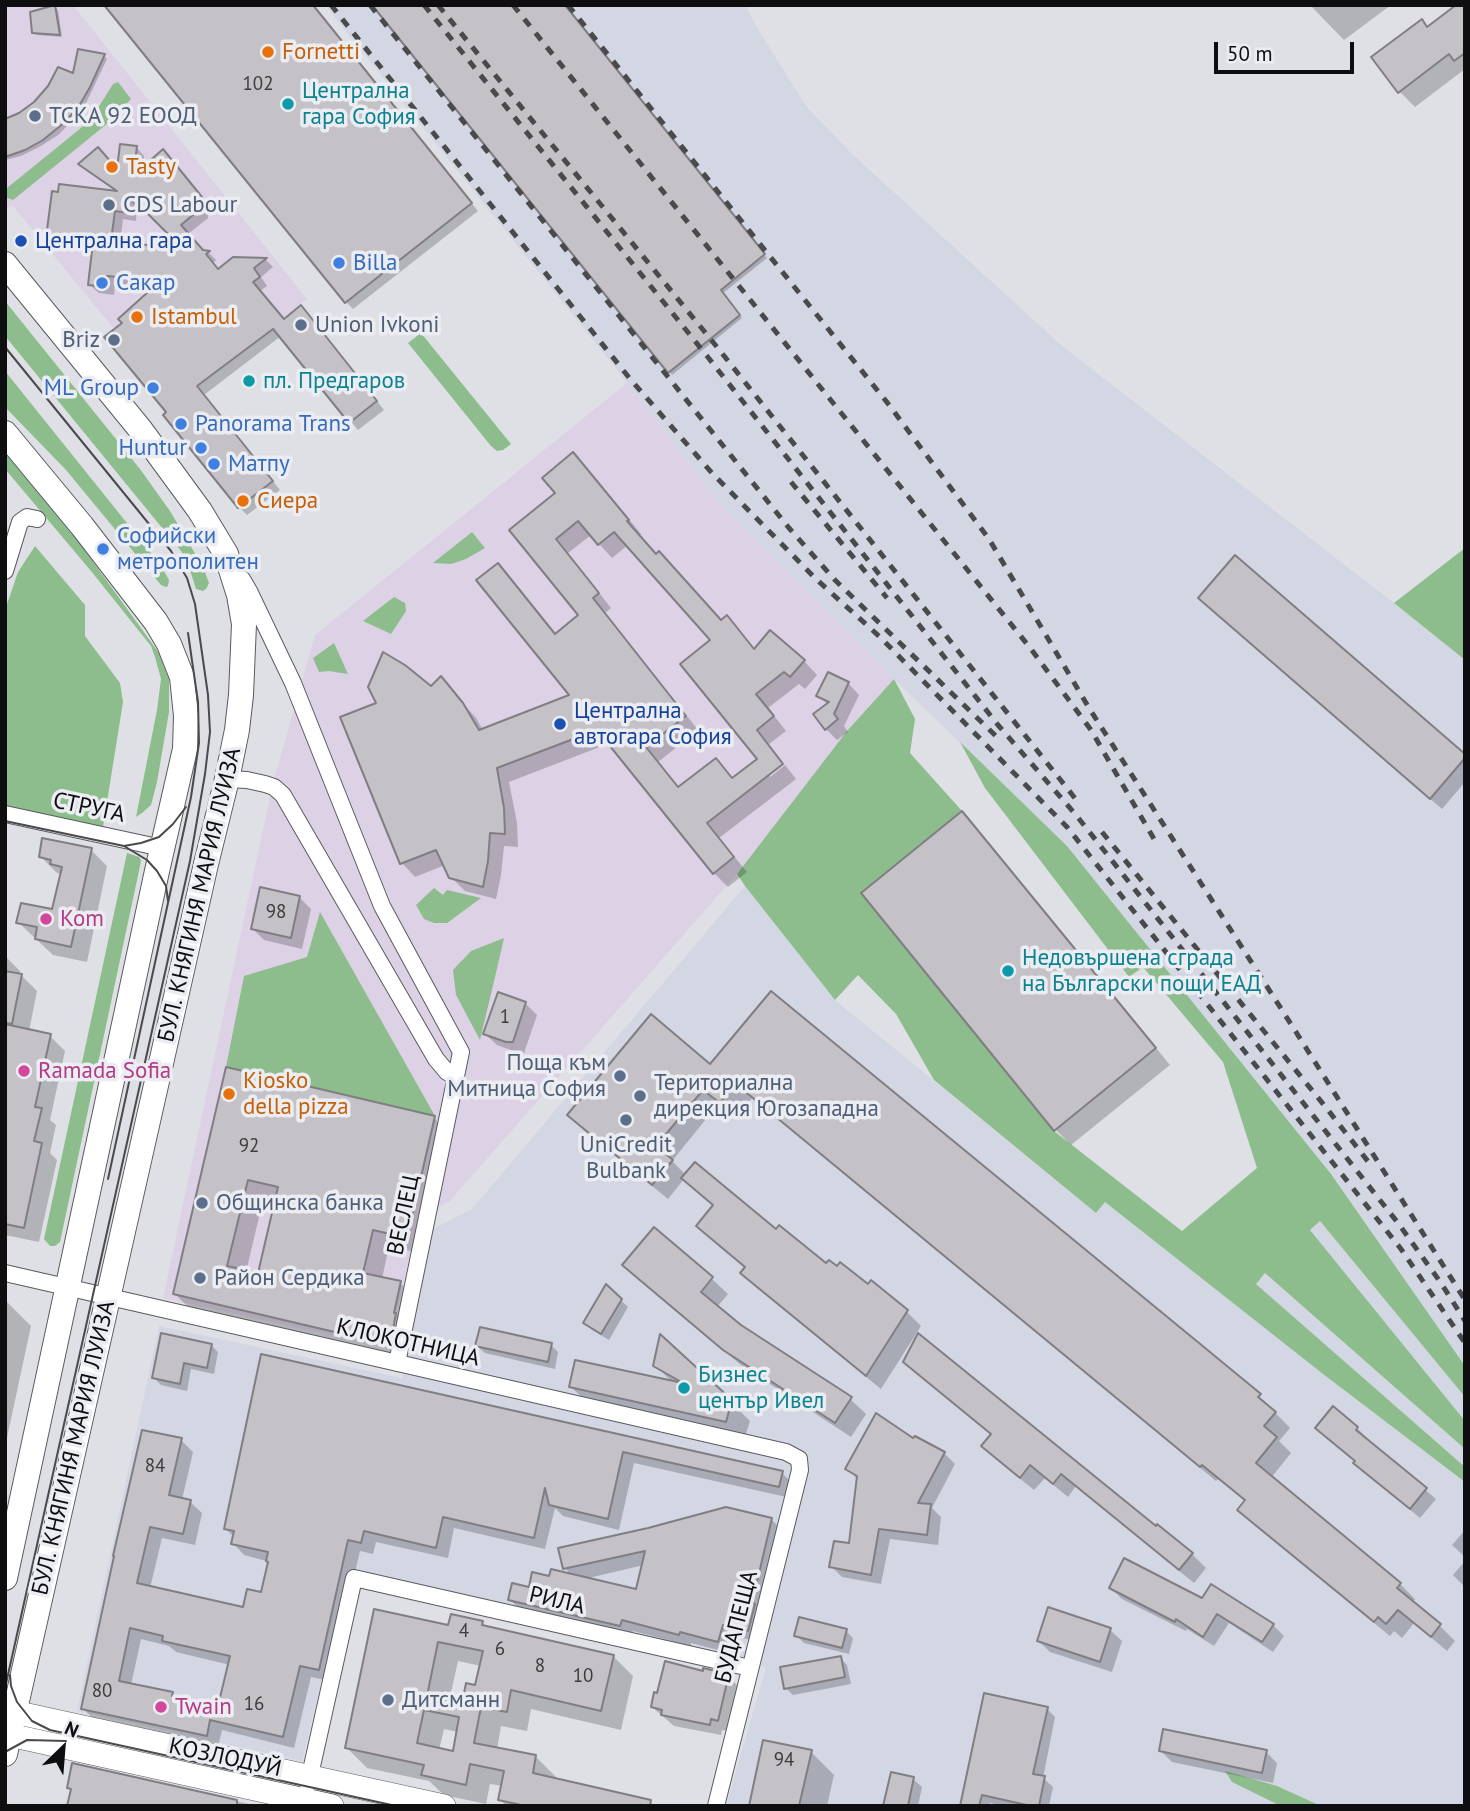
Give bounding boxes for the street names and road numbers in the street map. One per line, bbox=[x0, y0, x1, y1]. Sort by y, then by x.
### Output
street label: БУЛ. КНЯГИНЯ МАРИЯ ЛУИЗА bbox=[153, 745, 247, 1045]
street label: СТРУГА bbox=[51, 787, 127, 829]
street label: ВЕСЛЕЦ bbox=[382, 1172, 426, 1258]
street label: БУЛ. КНЯГИНЯ МАРИЯ ЛУИЗА bbox=[27, 1298, 121, 1598]
street label: КЛОКОТНИЦА bbox=[334, 1313, 482, 1373]
street label: БУДАПЕЩА bbox=[710, 1568, 764, 1686]
street label: РИЛА bbox=[526, 1581, 588, 1621]
street label: КОЗЛОДУЙ bbox=[166, 1733, 284, 1783]

